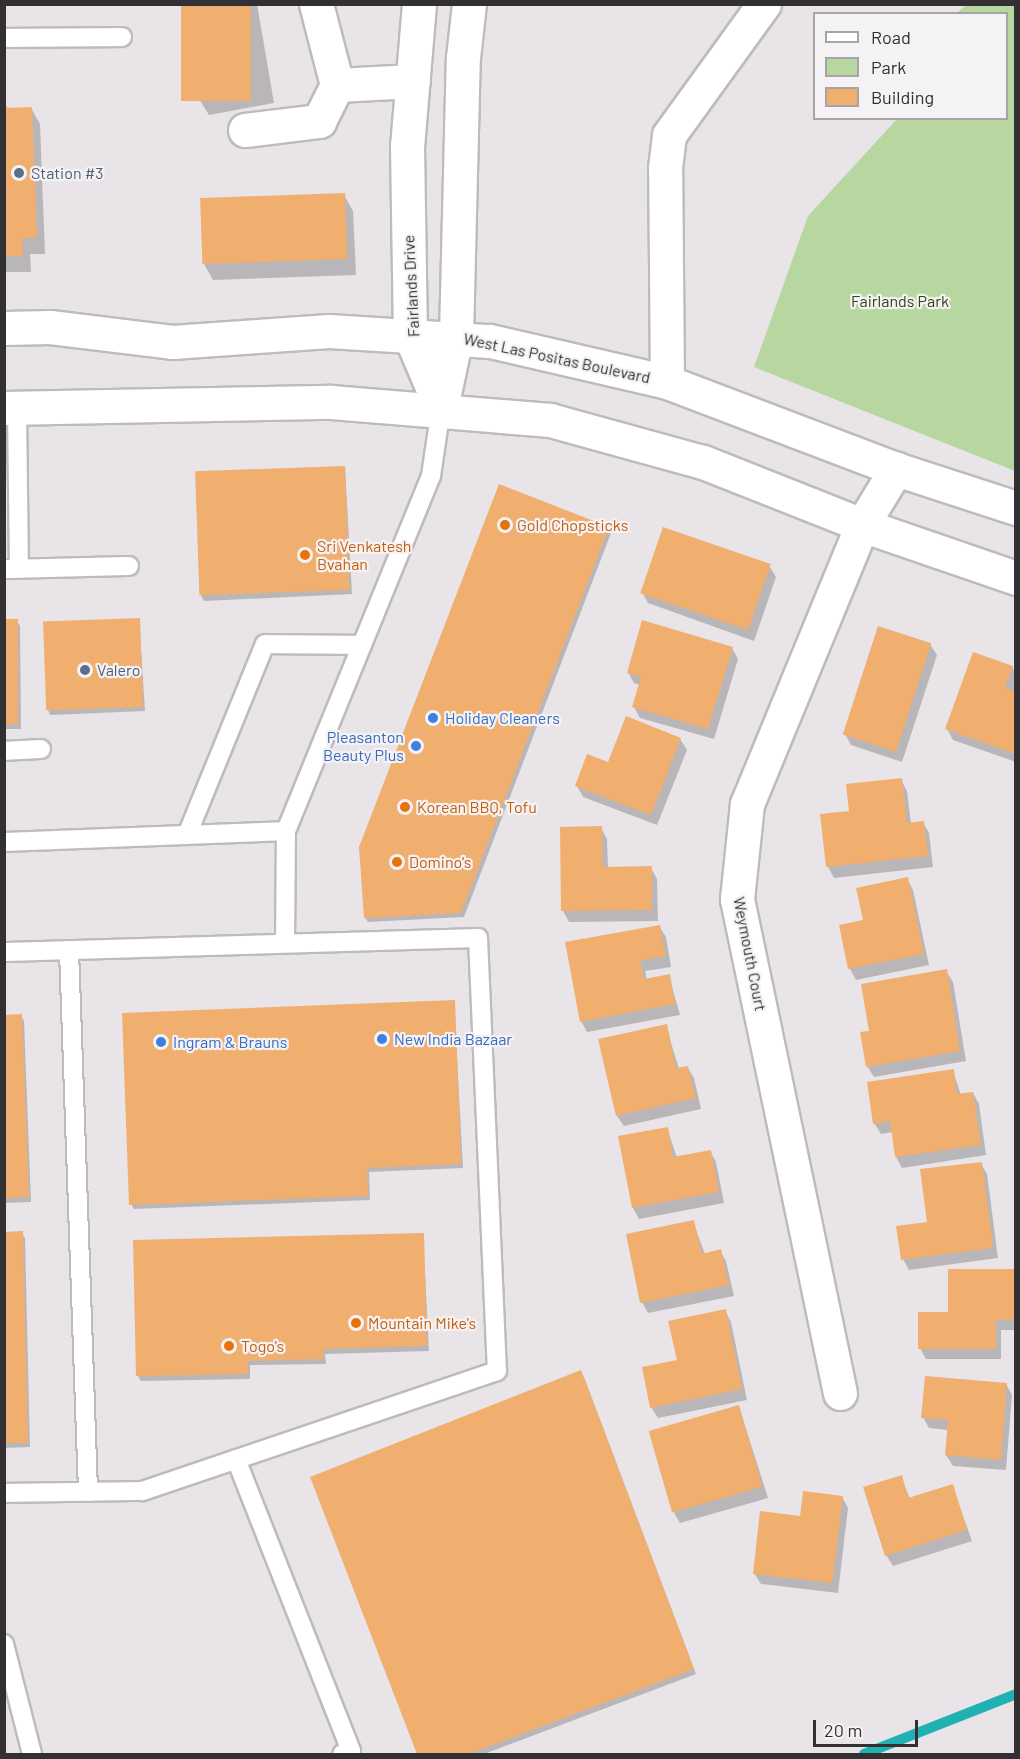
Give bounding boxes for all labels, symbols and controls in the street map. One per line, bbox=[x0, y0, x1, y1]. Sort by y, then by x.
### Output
legend bbox=[813, 12, 1008, 120]
text: Road bbox=[871, 26, 911, 48]
text: Park bbox=[871, 56, 906, 78]
text: Building bbox=[871, 86, 934, 108]
place label: Station #3 bbox=[31, 163, 104, 183]
marker: Station #3 bbox=[12, 166, 26, 180]
street label: Fairlands Drive bbox=[399, 234, 423, 338]
park label: Fairlands Park bbox=[851, 291, 949, 311]
street label: West Las Positas Boulevard bbox=[462, 329, 652, 387]
place label: Gold Chopsticks bbox=[517, 515, 628, 535]
marker: Gold Chopsticks bbox=[498, 518, 512, 532]
place label: Sri Venkatesh Bvahan bbox=[317, 536, 411, 574]
marker: Sri Venkatesh Bvahan bbox=[298, 548, 312, 562]
place label: Valero bbox=[97, 660, 141, 680]
marker: Valero bbox=[78, 663, 92, 677]
place label: Holiday Cleaners bbox=[445, 708, 560, 728]
marker: Holiday Cleaners bbox=[426, 711, 440, 725]
place label: Pleasanton Beauty Plus bbox=[323, 727, 404, 765]
marker: Pleasanton Beauty Plus bbox=[409, 739, 423, 753]
place label: Korean BBQ, Tofu bbox=[417, 797, 537, 817]
marker: Korean BBQ, Tofu bbox=[398, 800, 412, 814]
place label: Domino's bbox=[409, 852, 471, 872]
marker: Domino's bbox=[390, 855, 404, 869]
street label: Weymouth Court bbox=[730, 895, 770, 1013]
place label: New India Bazaar bbox=[394, 1029, 512, 1049]
place label: Ingram & Brauns bbox=[173, 1032, 287, 1052]
marker: New India Bazaar bbox=[375, 1032, 389, 1046]
marker: Ingram & Brauns bbox=[154, 1035, 168, 1049]
place label: Mountain Mike's bbox=[368, 1313, 476, 1333]
marker: Mountain Mike's bbox=[349, 1316, 363, 1330]
place label: Togo's bbox=[241, 1336, 284, 1356]
marker: Togo's bbox=[222, 1339, 236, 1353]
scale bar bbox=[816, 1708, 921, 1746]
text: 20 m bbox=[824, 1719, 862, 1741]

